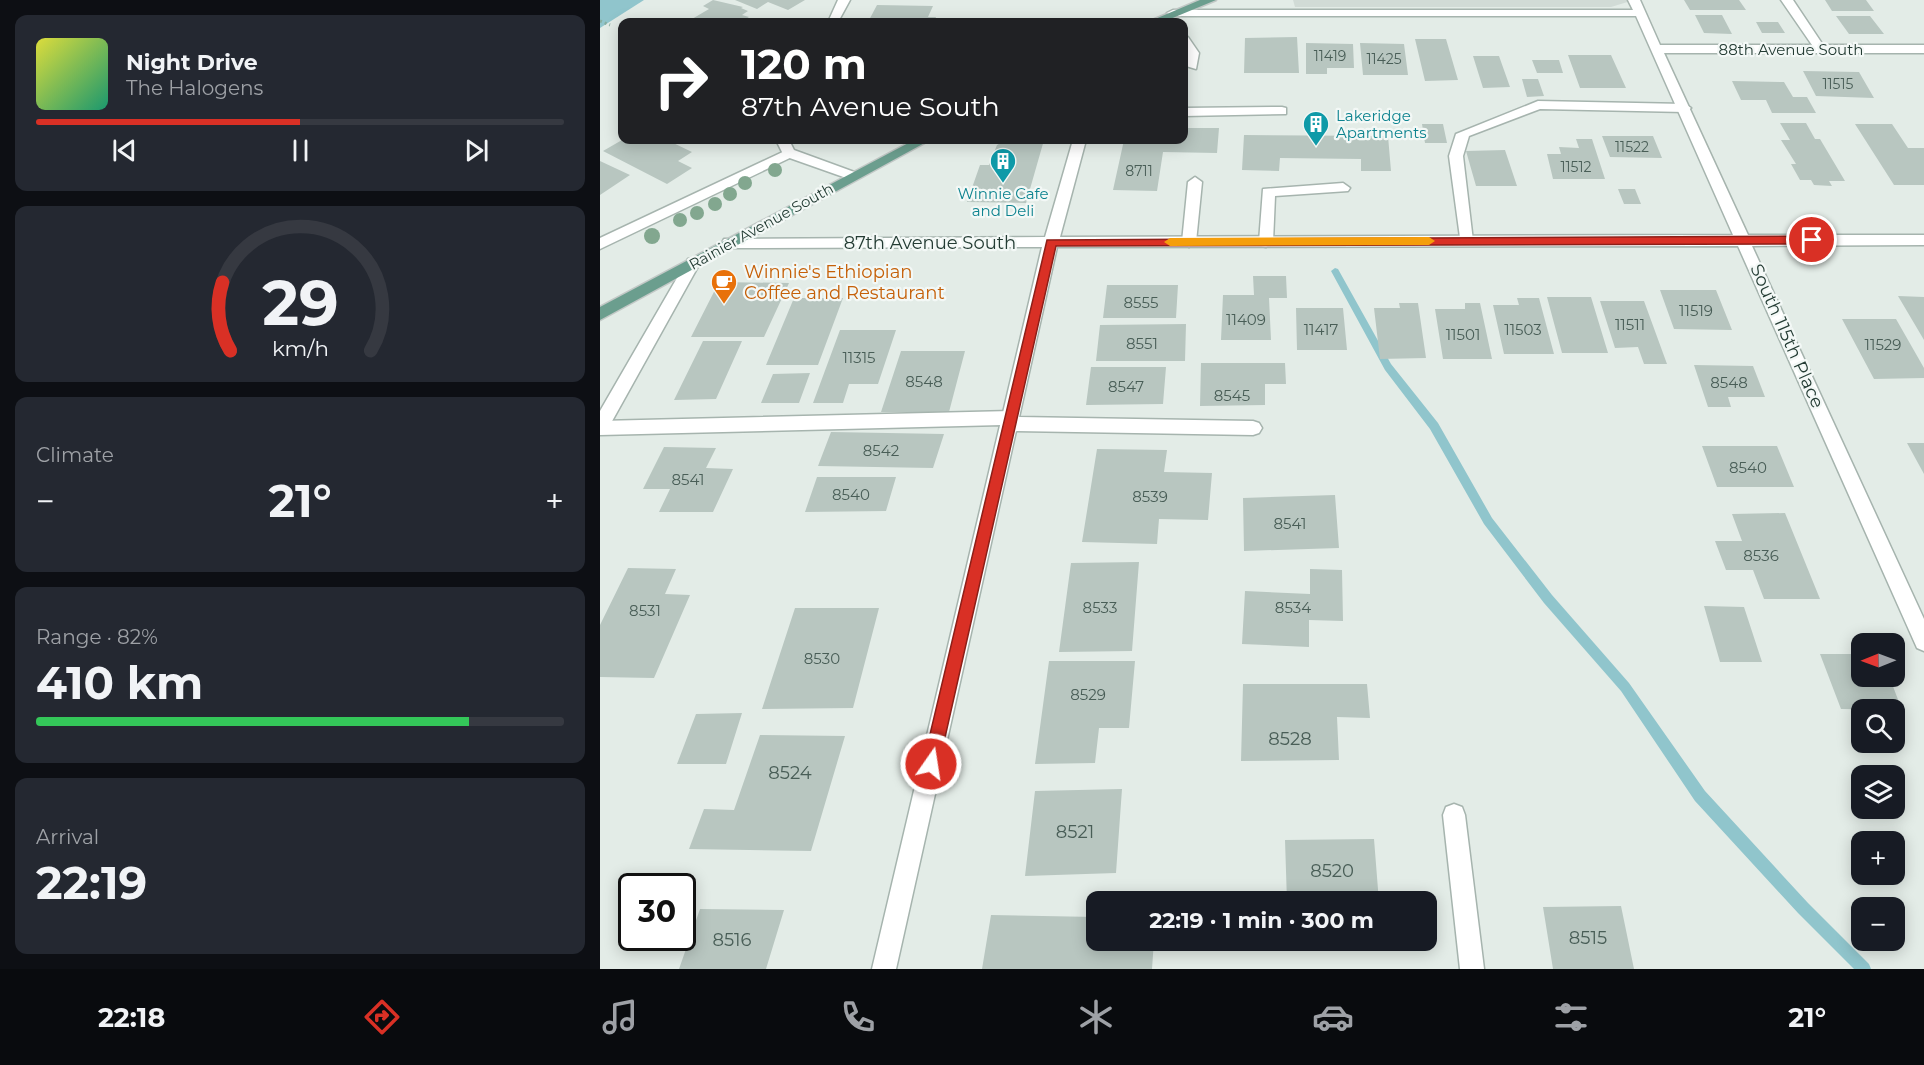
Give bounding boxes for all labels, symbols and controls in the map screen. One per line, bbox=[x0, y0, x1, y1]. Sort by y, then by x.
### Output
text: 120 m bbox=[741, 38, 867, 90]
street label: 88th Avenue South bbox=[1719, 40, 1863, 59]
icon: right bbox=[642, 42, 720, 120]
house number: 11419 bbox=[1314, 47, 1346, 65]
text: Night Drive bbox=[126, 49, 258, 76]
house number: 11425 bbox=[1366, 50, 1402, 68]
house number: 11515 bbox=[1822, 75, 1854, 93]
text: The Halogens bbox=[126, 76, 263, 100]
text: 87th Avenue South bbox=[741, 90, 1000, 123]
place label: Lakeridge Apartments bbox=[1336, 106, 1427, 142]
building icon: Lakeridge Apartments bbox=[1301, 109, 1331, 147]
icon: previous bbox=[108, 134, 141, 167]
icon: pause bbox=[284, 134, 317, 167]
icon: next bbox=[460, 134, 493, 167]
house number: 11522 bbox=[1615, 138, 1649, 156]
building icon: Winnie Cafe and Deli bbox=[988, 146, 1018, 184]
house number: 11512 bbox=[1560, 158, 1592, 176]
house number: 8711 bbox=[1125, 162, 1153, 180]
street label: Rainier Avenue South bbox=[685, 178, 837, 274]
place label: Winnie Cafe and Deli bbox=[957, 184, 1049, 220]
pin bbox=[1786, 214, 1837, 265]
icon: arrive bbox=[1795, 223, 1828, 256]
street label: 87th Avenue South bbox=[844, 232, 1016, 254]
place label: Winnie's Ethiopian Coffee and Restaurant bbox=[744, 261, 945, 304]
street label: South 115th Place bbox=[1745, 261, 1829, 411]
text: 29 bbox=[262, 265, 338, 341]
cafe icon: Winnie's Ethiopian Coffee and Restaurant bbox=[709, 267, 739, 305]
house number: 8555 bbox=[1124, 293, 1158, 312]
house number: 11519 bbox=[1679, 301, 1713, 320]
house number: 11409 bbox=[1226, 310, 1266, 329]
house number: 11511 bbox=[1615, 315, 1645, 334]
house number: 11417 bbox=[1304, 320, 1338, 339]
house number: 11503 bbox=[1504, 320, 1542, 339]
house number: 11501 bbox=[1446, 325, 1480, 344]
house number: 8551 bbox=[1126, 334, 1158, 353]
text: km/h bbox=[271, 335, 329, 361]
house number: 11529 bbox=[1865, 335, 1901, 354]
house number: 11315 bbox=[842, 348, 876, 367]
house number: 8548 bbox=[905, 372, 943, 391]
house number: 8548 bbox=[1710, 373, 1748, 392]
house number: 8547 bbox=[1108, 377, 1144, 396]
house number: 8545 bbox=[1214, 386, 1250, 405]
house number: 8542 bbox=[863, 441, 899, 460]
text: Climate bbox=[36, 443, 114, 467]
house number: 8540 bbox=[1729, 458, 1767, 477]
house number: 8541 bbox=[671, 470, 705, 489]
text: 21° bbox=[268, 473, 332, 528]
text: − bbox=[36, 481, 55, 521]
text: + bbox=[545, 481, 564, 521]
house number: 8540 bbox=[832, 485, 870, 504]
house number: 8539 bbox=[1132, 487, 1168, 506]
house number: 8541 bbox=[1273, 514, 1307, 533]
house number: 8536 bbox=[1743, 546, 1779, 565]
house number: 8533 bbox=[1083, 598, 1117, 617]
house number: 8534 bbox=[1275, 598, 1311, 617]
house number: 8531 bbox=[629, 601, 661, 620]
text: Range · 82% bbox=[36, 625, 158, 649]
north arrow bbox=[1851, 633, 1905, 687]
map controls bbox=[1851, 633, 1905, 951]
house number: 8530 bbox=[804, 649, 840, 668]
text: 410 km bbox=[36, 655, 203, 710]
house number: 8529 bbox=[1070, 685, 1106, 704]
button: search bbox=[1851, 699, 1905, 753]
house number: 8528 bbox=[1268, 728, 1312, 750]
position arrow bbox=[899, 732, 963, 796]
house number: 8524 bbox=[768, 762, 812, 784]
button: layers bbox=[1851, 765, 1905, 819]
house number: 8521 bbox=[1056, 821, 1094, 843]
text: Arrival bbox=[36, 825, 99, 849]
button: + bbox=[1851, 831, 1905, 885]
text: 22:19 bbox=[36, 855, 147, 910]
house number: 8520 bbox=[1310, 860, 1354, 882]
speed limit sign: 30 bbox=[618, 873, 696, 951]
button: − bbox=[1851, 897, 1905, 951]
text: 22:19 · 1 min · 300 m bbox=[1149, 907, 1374, 934]
house number: 8515 bbox=[1569, 927, 1607, 949]
house number: 8516 bbox=[712, 929, 752, 951]
icon: directions bbox=[361, 996, 403, 1038]
icon: music bbox=[599, 996, 641, 1038]
icon: phone bbox=[837, 996, 879, 1038]
icon: climate bbox=[1075, 996, 1117, 1038]
icon: car bbox=[1312, 996, 1354, 1038]
icon: filters bbox=[1550, 996, 1592, 1038]
text: 22:18 bbox=[98, 1001, 165, 1034]
text: 21° bbox=[1788, 1001, 1826, 1034]

